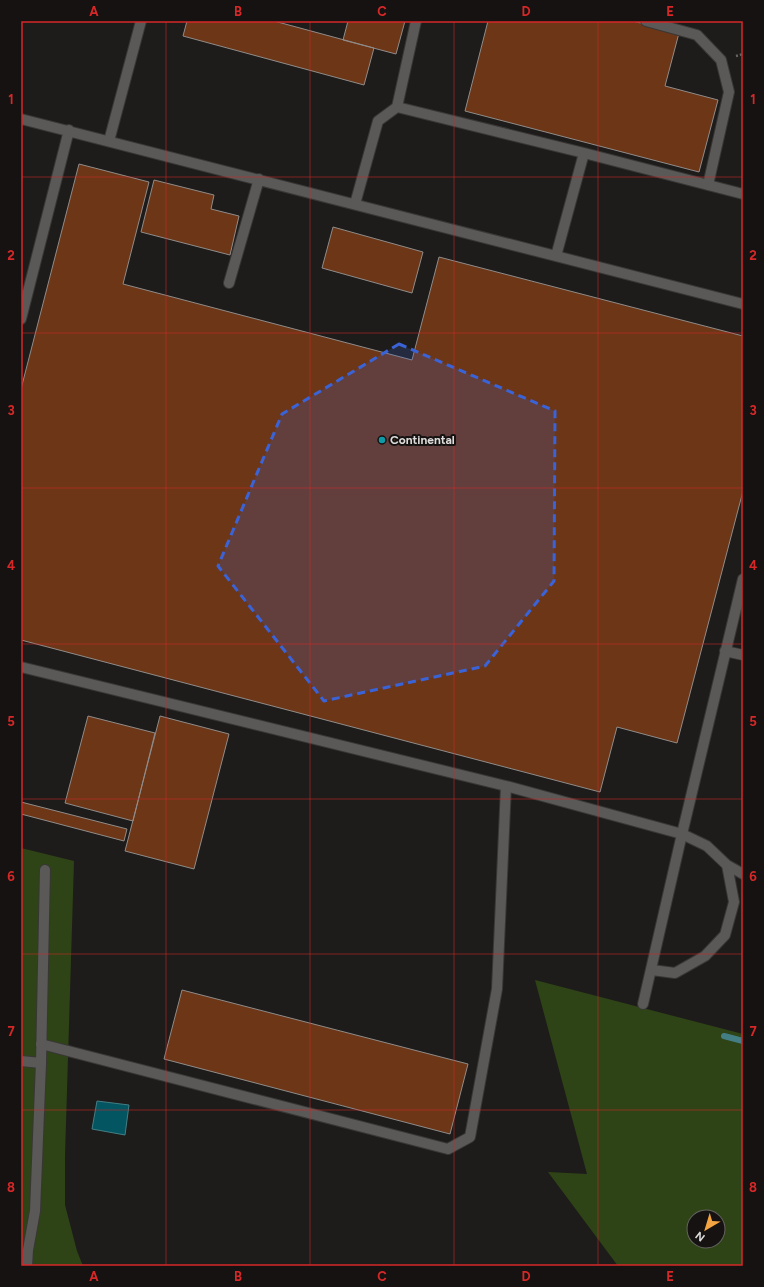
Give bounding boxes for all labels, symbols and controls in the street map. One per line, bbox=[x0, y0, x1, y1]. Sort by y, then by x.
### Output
text: A bbox=[89, 4, 99, 19]
text: B bbox=[234, 4, 242, 19]
text: C bbox=[377, 4, 387, 19]
text: D bbox=[521, 4, 531, 19]
text: E bbox=[666, 4, 674, 19]
text: 1 bbox=[8, 92, 14, 107]
text: 1 bbox=[750, 92, 756, 107]
text: 2 bbox=[7, 248, 15, 263]
text: 2 bbox=[749, 248, 757, 263]
text: 3 bbox=[7, 403, 15, 418]
text: 3 bbox=[749, 403, 757, 418]
place label: Continental bbox=[390, 433, 455, 447]
marker: Continental bbox=[377, 435, 387, 445]
text: 4 bbox=[7, 558, 15, 573]
text: 4 bbox=[749, 558, 757, 573]
text: 5 bbox=[7, 714, 15, 729]
text: 5 bbox=[749, 714, 757, 729]
text: 6 bbox=[7, 869, 15, 884]
text: 6 bbox=[749, 869, 757, 884]
text: 7 bbox=[7, 1024, 15, 1039]
text: 7 bbox=[749, 1024, 757, 1039]
text: 8 bbox=[7, 1180, 15, 1195]
text: 8 bbox=[749, 1180, 757, 1195]
north arrow bbox=[686, 1209, 726, 1249]
text: N bbox=[693, 1229, 708, 1244]
text: A bbox=[89, 1269, 99, 1284]
text: B bbox=[234, 1269, 242, 1284]
text: C bbox=[377, 1269, 387, 1284]
text: D bbox=[521, 1269, 531, 1284]
text: E bbox=[666, 1269, 674, 1284]

